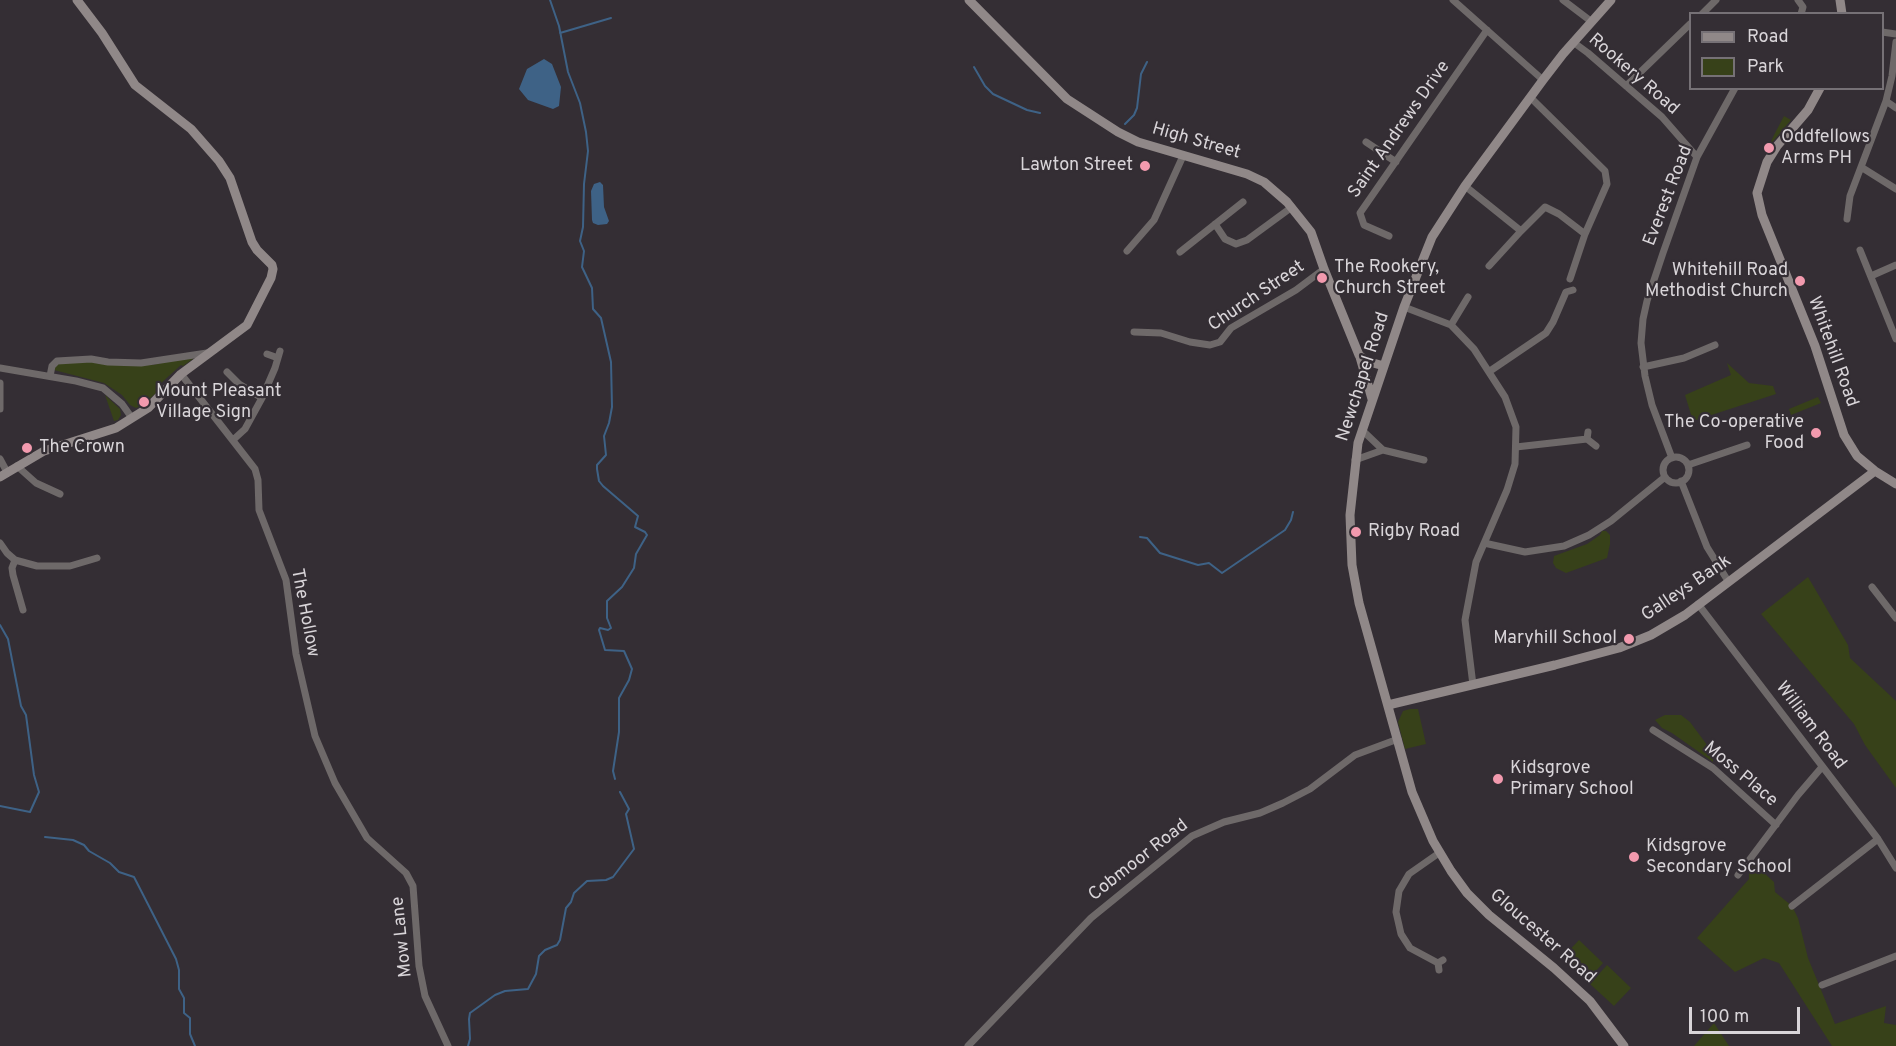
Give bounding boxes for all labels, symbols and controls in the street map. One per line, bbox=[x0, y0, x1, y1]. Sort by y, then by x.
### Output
legend bbox=[1689, 12, 1884, 90]
text: Road bbox=[1747, 26, 1789, 49]
street label: Rookery Road bbox=[1583, 30, 1683, 120]
text: Park bbox=[1747, 56, 1784, 79]
street label: Saint Andrews Drive bbox=[1345, 57, 1455, 203]
street label: High Street bbox=[1149, 119, 1243, 165]
place label: Oddfellows Arms PH bbox=[1781, 127, 1870, 170]
marker: Oddfellows Arms PH bbox=[1762, 141, 1776, 155]
street label: Everest Road bbox=[1640, 143, 1698, 249]
place label: Lawton Street bbox=[1020, 155, 1133, 177]
marker: Lawton Street bbox=[1138, 159, 1152, 173]
street label: Church Street bbox=[1205, 257, 1309, 337]
place label: The Rookery, Church Street bbox=[1334, 257, 1446, 300]
place label: Whitehill Road Methodist Church bbox=[1645, 260, 1788, 302]
marker: The Rookery, Church Street bbox=[1315, 271, 1329, 285]
marker: Whitehill Road Methodist Church bbox=[1793, 274, 1807, 288]
street label: Whitehill Road bbox=[1802, 294, 1862, 410]
street label: Newchapel Road bbox=[1333, 310, 1395, 444]
place label: Mount Pleasant Village Sign bbox=[156, 381, 281, 424]
marker: Mount Pleasant Village Sign bbox=[137, 395, 151, 409]
place label: The Co-operative Food bbox=[1664, 412, 1804, 454]
marker: The Co-operative Food bbox=[1809, 426, 1823, 440]
place label: The Crown bbox=[39, 437, 125, 459]
marker: The Crown bbox=[20, 441, 34, 455]
place label: Rigby Road bbox=[1368, 521, 1460, 543]
marker: Rigby Road bbox=[1349, 525, 1363, 539]
street label: Galleys Bank bbox=[1638, 551, 1736, 627]
street label: The Hollow bbox=[285, 567, 323, 659]
place label: Maryhill School bbox=[1493, 628, 1617, 650]
marker: Maryhill School bbox=[1622, 632, 1636, 646]
street label: William Road bbox=[1770, 678, 1850, 774]
street label: Moss Place bbox=[1699, 738, 1781, 812]
place label: Kidsgrove Primary School bbox=[1510, 758, 1634, 800]
marker: Kidsgrove Primary School bbox=[1491, 772, 1505, 786]
street label: Cobmoor Road bbox=[1085, 815, 1193, 907]
place label: Kidsgrove Secondary School bbox=[1646, 836, 1792, 878]
marker: Kidsgrove Secondary School bbox=[1627, 850, 1641, 864]
street label: Gloucester Road bbox=[1485, 885, 1599, 989]
street label: Mow Lane bbox=[388, 895, 418, 979]
scale bar bbox=[1692, 995, 1803, 1033]
text: 100 m bbox=[1700, 1006, 1749, 1029]

